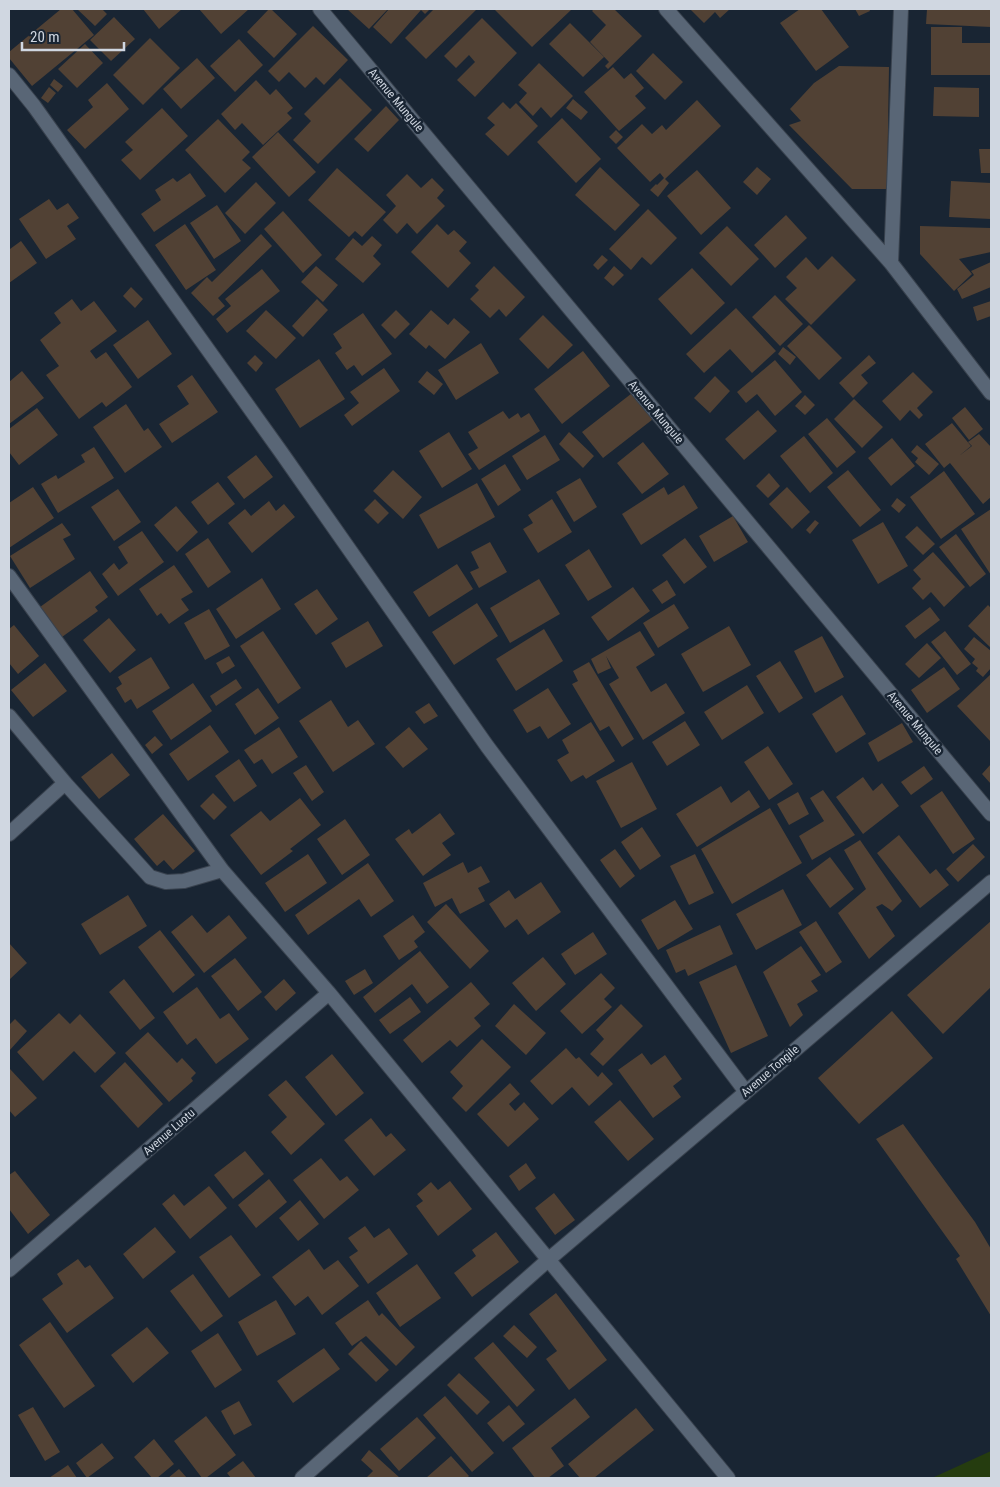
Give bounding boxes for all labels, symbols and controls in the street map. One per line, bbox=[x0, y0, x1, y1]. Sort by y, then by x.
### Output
scale bar bbox=[22, 20, 125, 52]
text: 20 m bbox=[30, 28, 60, 46]
street label: Avenue Mungule bbox=[366, 66, 427, 135]
street label: Avenue Mungule bbox=[626, 378, 687, 447]
street label: Avenue Mungule bbox=[885, 689, 946, 758]
street label: Avenue Tongile bbox=[738, 1042, 802, 1100]
street label: Avenue Luotu bbox=[140, 1106, 198, 1158]

